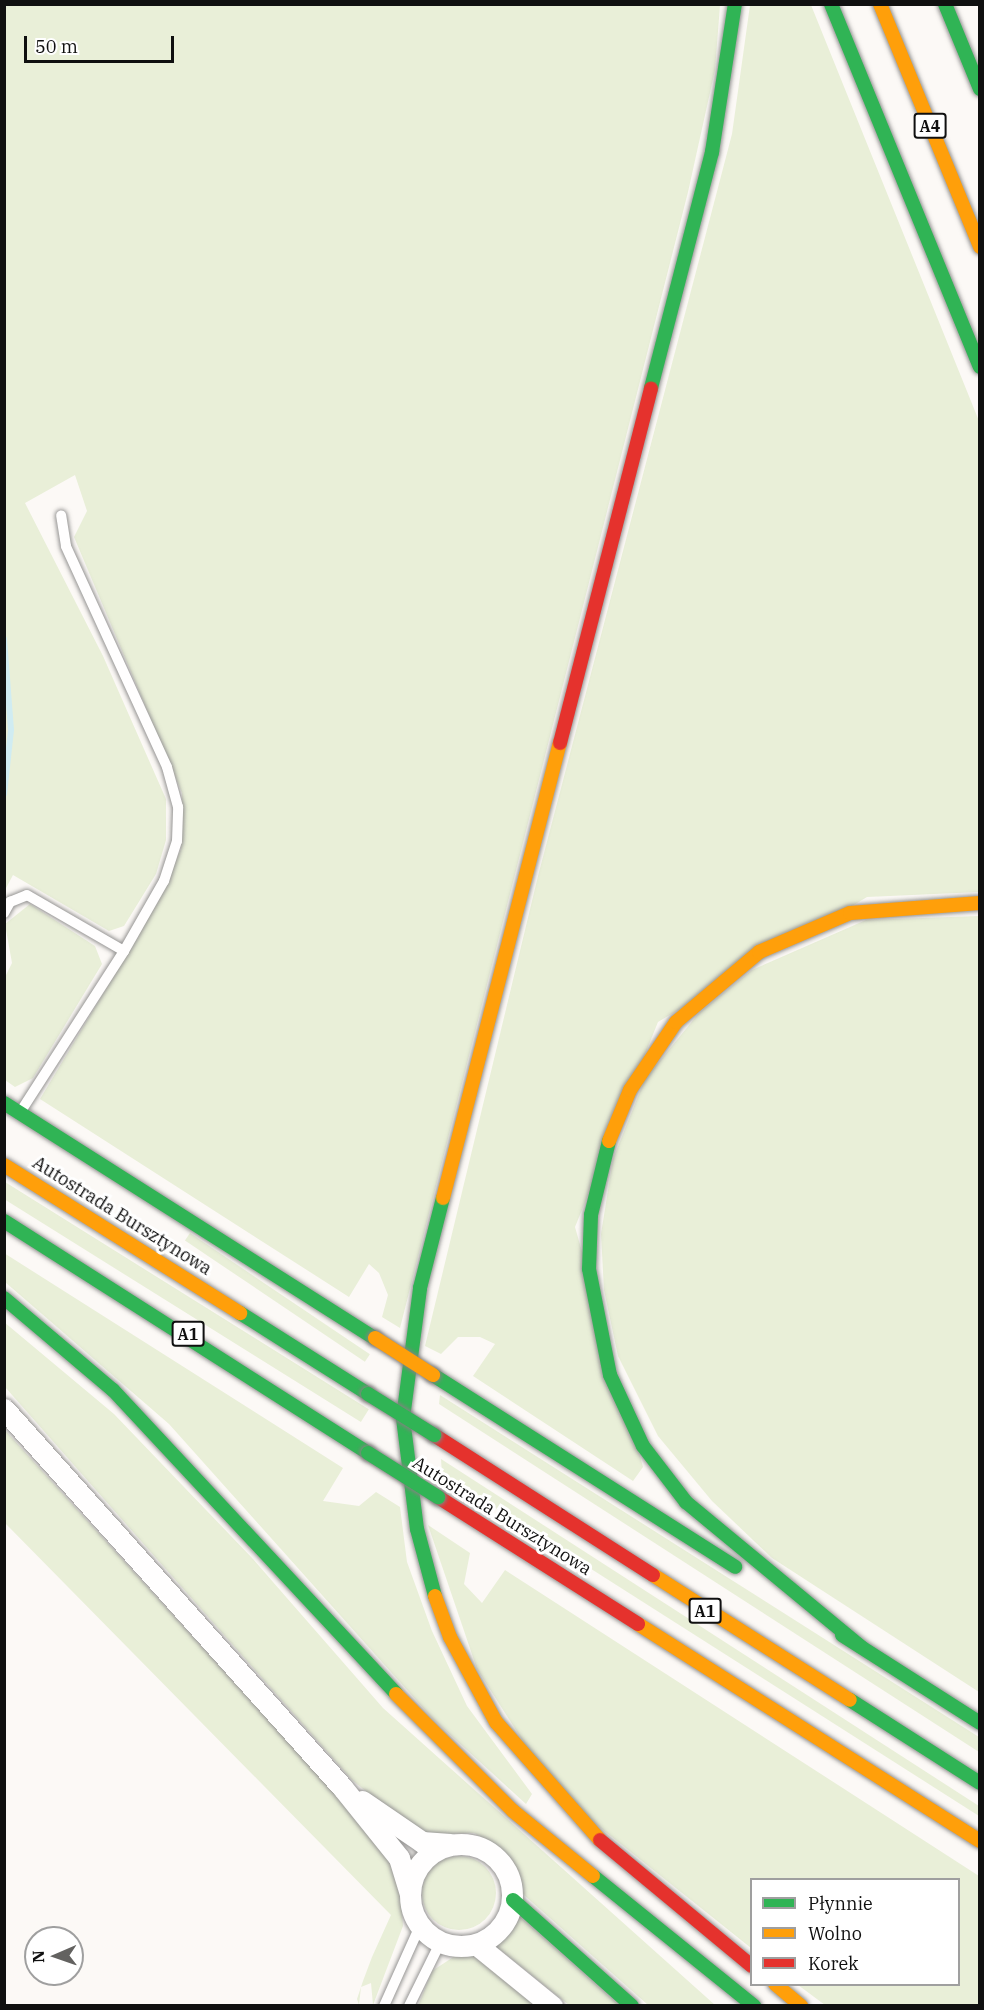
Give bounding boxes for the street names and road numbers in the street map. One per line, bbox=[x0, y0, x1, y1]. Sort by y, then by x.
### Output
road number: A4 bbox=[914, 113, 946, 139]
street label: Autostrada Bursztynowa bbox=[28, 1152, 216, 1280]
road number: A1 bbox=[172, 1321, 204, 1347]
street label: Autostrada Bursztynowa bbox=[408, 1452, 596, 1580]
road number: A1 bbox=[688, 1598, 722, 1624]

